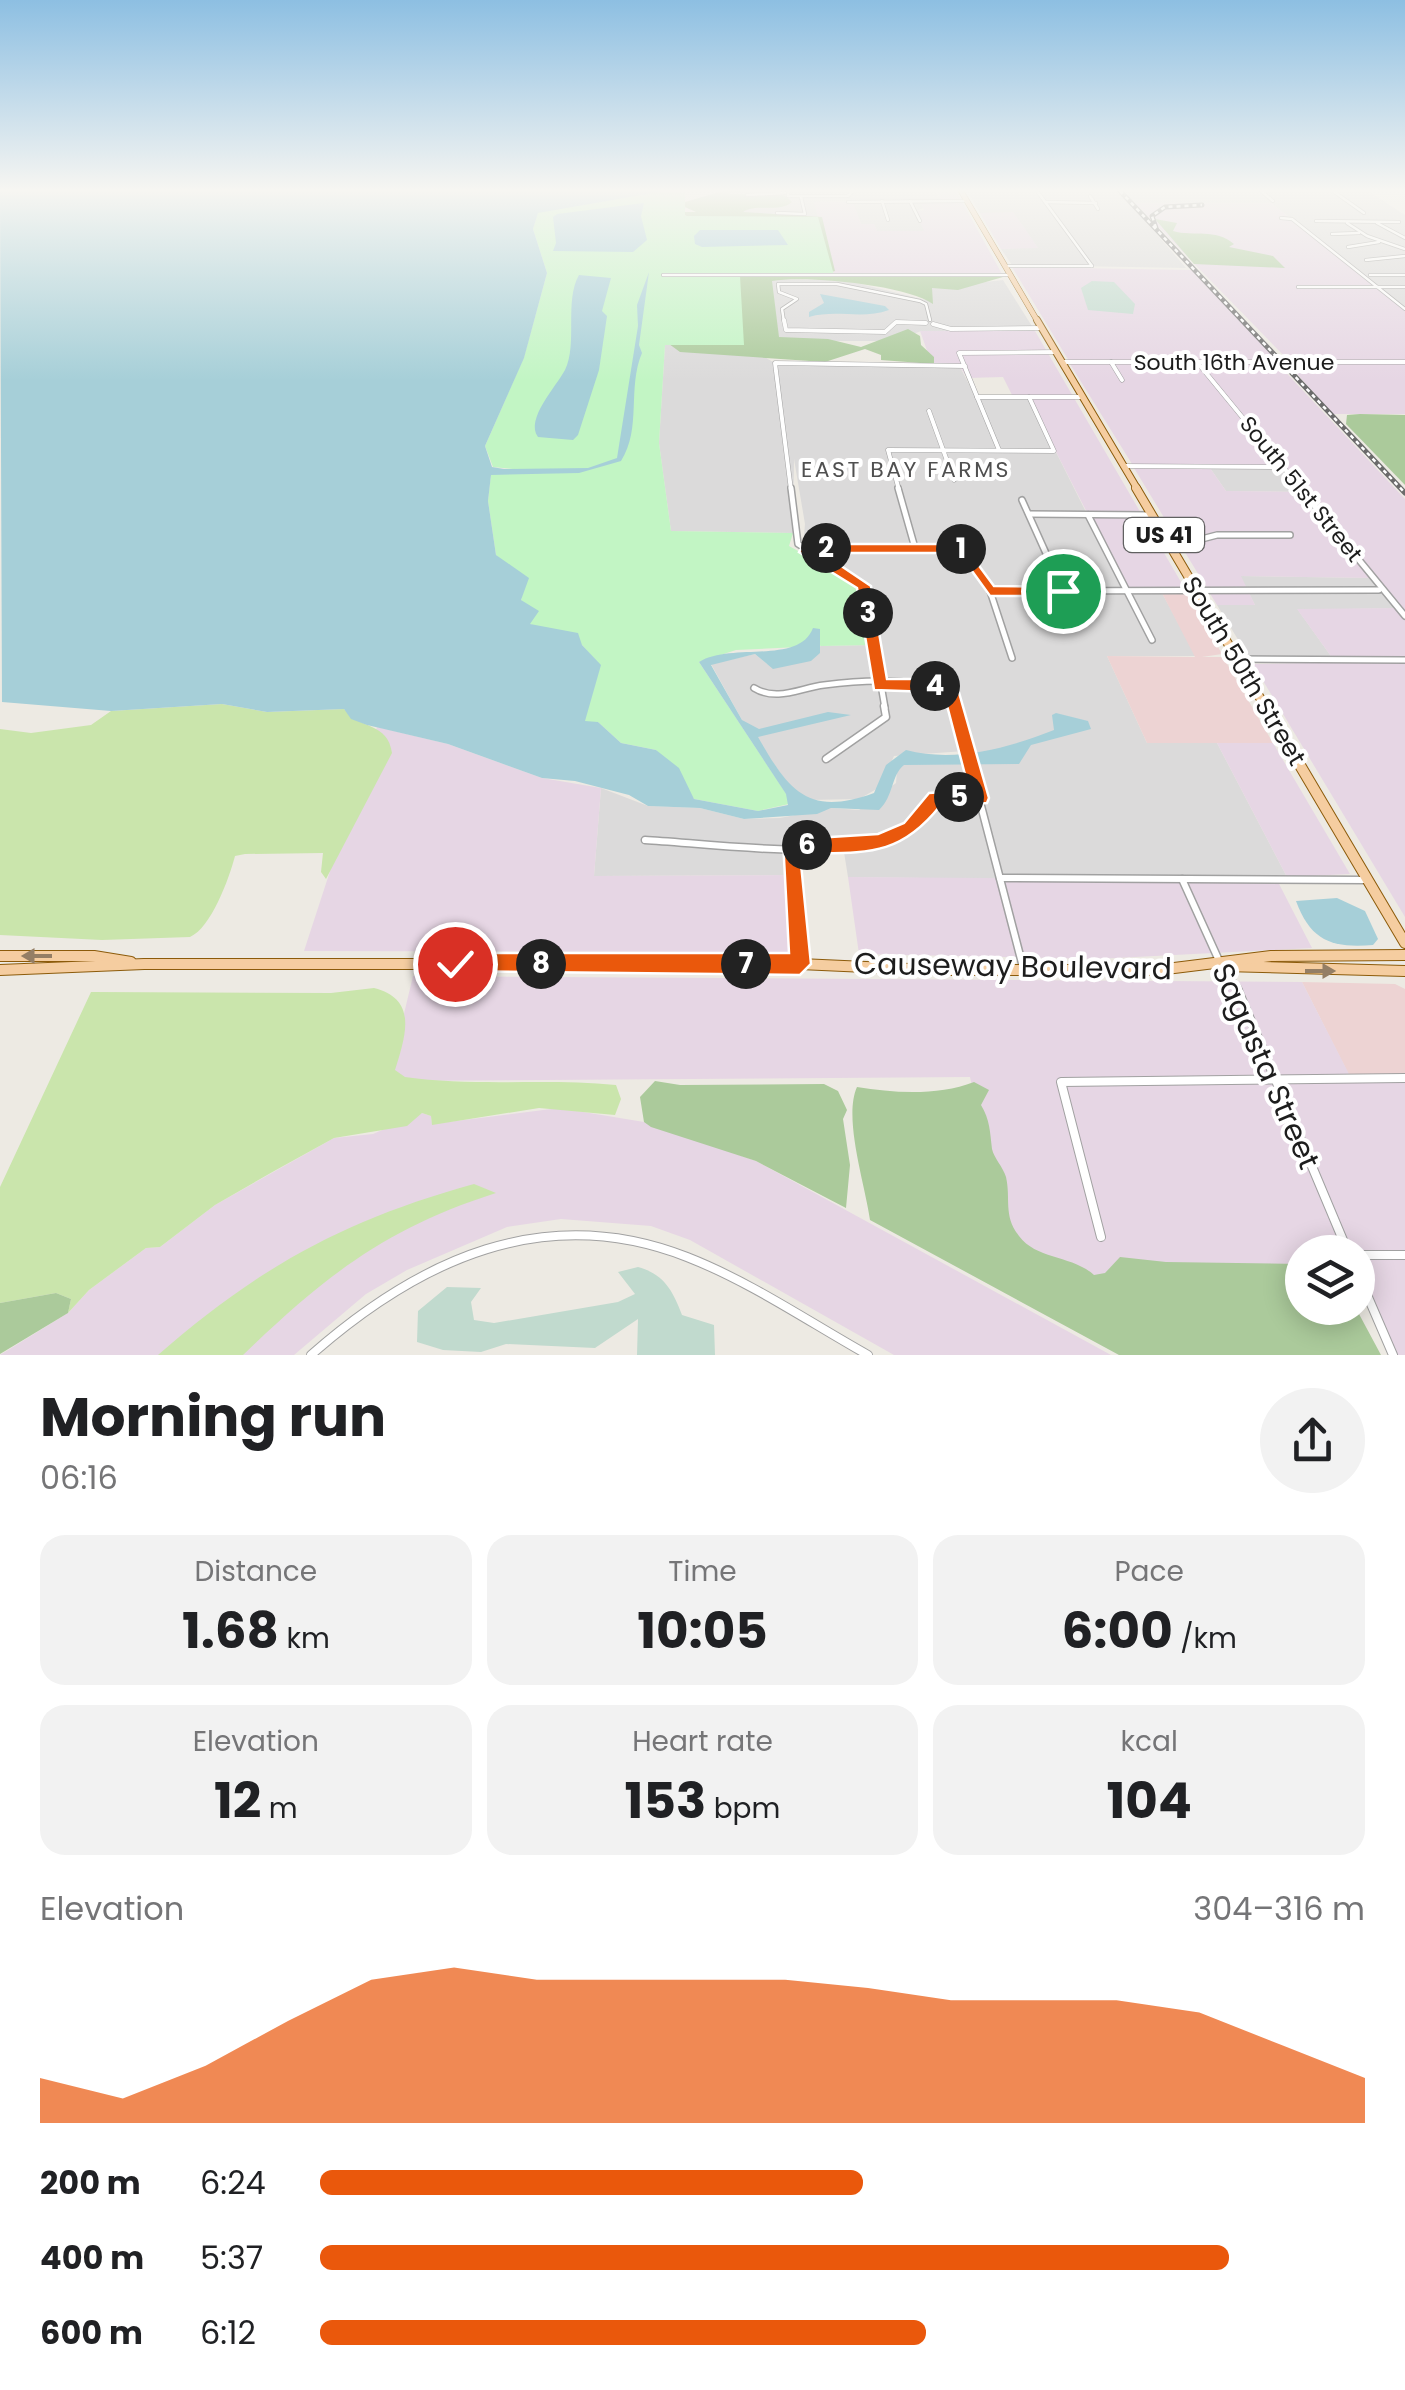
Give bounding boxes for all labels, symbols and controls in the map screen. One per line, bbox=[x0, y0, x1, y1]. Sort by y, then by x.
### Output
street label: South 16th Avenue bbox=[1134, 347, 1334, 378]
street label: South 51st Street bbox=[1232, 409, 1370, 569]
district label: EAST BAY FARMS bbox=[801, 454, 1011, 485]
road number: US 41 bbox=[1124, 518, 1204, 552]
pin: 2 bbox=[801, 523, 851, 573]
pin: 1 bbox=[936, 524, 986, 574]
text: 2 bbox=[818, 528, 834, 567]
text: 1 bbox=[956, 529, 966, 568]
pin bbox=[1021, 549, 1106, 634]
icon: arrive bbox=[1036, 564, 1091, 619]
street label: South 50th Street bbox=[1174, 570, 1314, 772]
pin: 3 bbox=[843, 588, 893, 638]
text: 3 bbox=[860, 593, 876, 632]
pin: 4 bbox=[910, 661, 960, 711]
text: 4 bbox=[926, 666, 944, 705]
pin: 5 bbox=[934, 772, 984, 822]
text: 5 bbox=[950, 777, 968, 816]
pin: 6 bbox=[782, 820, 832, 870]
text: 6 bbox=[798, 825, 816, 864]
pin bbox=[413, 922, 498, 1007]
icon: check bbox=[428, 937, 483, 992]
pin: 8 bbox=[516, 939, 566, 989]
pin: 7 bbox=[721, 939, 771, 989]
street label: Causeway Boulevard bbox=[854, 942, 1172, 990]
text: 8 bbox=[532, 944, 550, 983]
text: 7 bbox=[739, 944, 753, 983]
one-way arrow bbox=[21, 948, 53, 964]
street label: Sagasta Street bbox=[1201, 956, 1331, 1176]
one-way arrow bbox=[1305, 963, 1337, 979]
map controls bbox=[1285, 1235, 1375, 1325]
button: layers bbox=[1285, 1235, 1375, 1325]
text: Morning run bbox=[40, 1378, 386, 1455]
button: share bbox=[1260, 1388, 1365, 1493]
text: 06:16 bbox=[40, 1455, 118, 1500]
text: Distance bbox=[194, 1552, 317, 1591]
text: Time bbox=[668, 1552, 737, 1591]
text: Pace bbox=[1114, 1552, 1184, 1591]
text: 1.68 bbox=[182, 1595, 279, 1666]
text: 10:05 bbox=[637, 1595, 768, 1666]
text: 6:00 bbox=[1061, 1595, 1173, 1666]
text: km bbox=[279, 1619, 330, 1658]
text: /km bbox=[1173, 1619, 1237, 1658]
text: Elevation bbox=[193, 1722, 319, 1761]
text: Heart rate bbox=[632, 1722, 773, 1761]
text: kcal bbox=[1121, 1722, 1178, 1761]
text: 12 bbox=[214, 1765, 261, 1836]
text: 153 bbox=[625, 1765, 706, 1836]
text: 104 bbox=[1107, 1765, 1192, 1836]
text: m bbox=[261, 1789, 298, 1828]
text: bpm bbox=[706, 1789, 780, 1828]
text: Elevation bbox=[40, 1886, 184, 1931]
text: 304–316 m bbox=[1193, 1886, 1365, 1931]
text: 200 m bbox=[40, 2160, 141, 2205]
text: 6:24 bbox=[200, 2160, 266, 2205]
text: 400 m bbox=[40, 2235, 144, 2280]
text: 5:37 bbox=[200, 2235, 263, 2280]
text: 600 m bbox=[40, 2310, 143, 2355]
text: 6:12 bbox=[200, 2310, 256, 2355]

